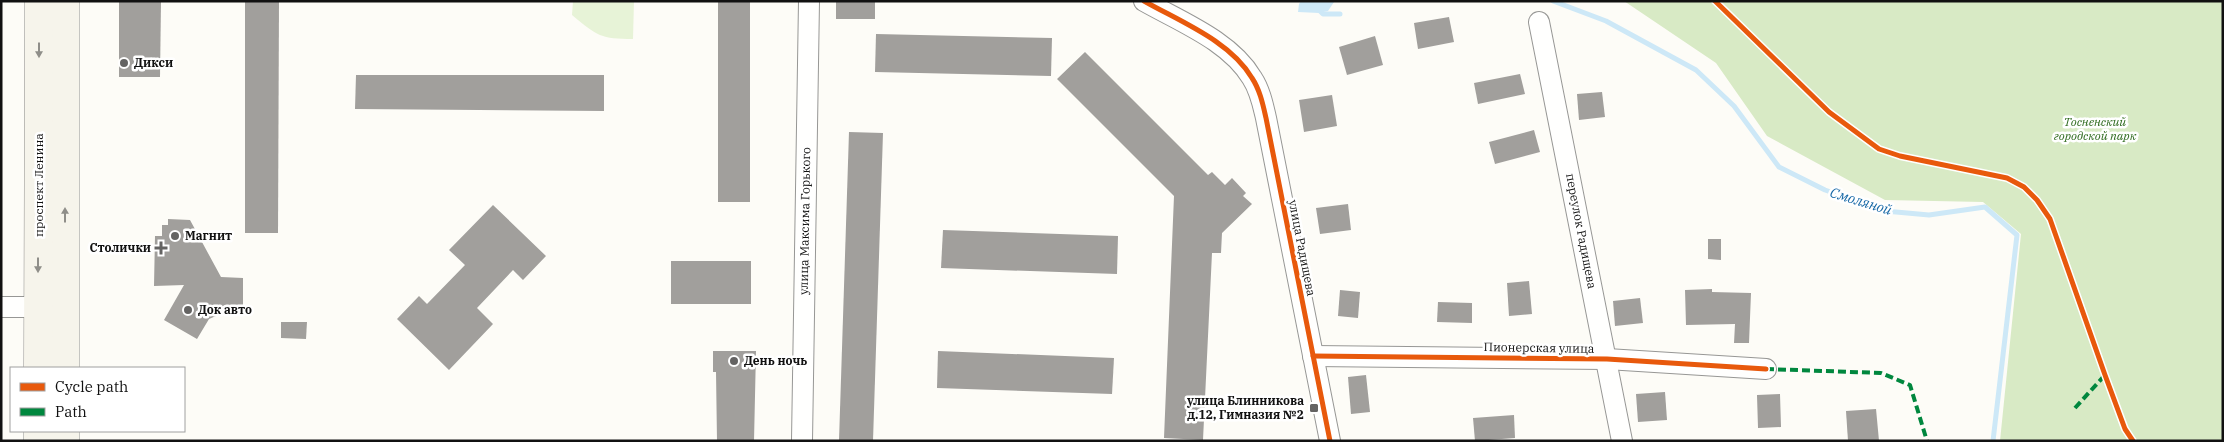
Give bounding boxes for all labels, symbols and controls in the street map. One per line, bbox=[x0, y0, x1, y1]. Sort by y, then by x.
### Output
one-way arrow bbox=[35, 42, 43, 58]
place label: Дикси bbox=[134, 55, 173, 70]
marker: Дикси bbox=[118, 57, 130, 69]
park label: Тосненский городской парк bbox=[2054, 114, 2137, 143]
street label: проспект Ленина bbox=[31, 133, 46, 237]
street label: улица Максима Горького bbox=[796, 147, 813, 295]
street label: переулок Радищева bbox=[1563, 172, 1600, 290]
water label: Смоляной bbox=[1828, 183, 1894, 219]
street label: улица Радищева bbox=[1286, 198, 1319, 298]
one-way arrow bbox=[61, 206, 69, 222]
place label: Магнит bbox=[185, 228, 232, 243]
marker: Магнит bbox=[169, 230, 181, 242]
place label: Столички bbox=[89, 240, 151, 255]
marker: Столички bbox=[155, 242, 167, 254]
one-way arrow bbox=[34, 257, 42, 273]
place label: Док авто bbox=[198, 302, 252, 317]
marker: Док авто bbox=[182, 304, 194, 316]
street label: Пионерская улица bbox=[1483, 339, 1595, 356]
place label: День ночь bbox=[744, 353, 807, 368]
marker: День ночь bbox=[728, 355, 740, 367]
legend bbox=[10, 367, 185, 432]
text: Cycle path bbox=[55, 377, 128, 396]
place label: улица Блинникова д.12, Гимназия №2 bbox=[1186, 393, 1304, 422]
text: Path bbox=[55, 402, 87, 421]
marker: улица Блинникова д.12, Гимназия №2 bbox=[1308, 402, 1320, 414]

